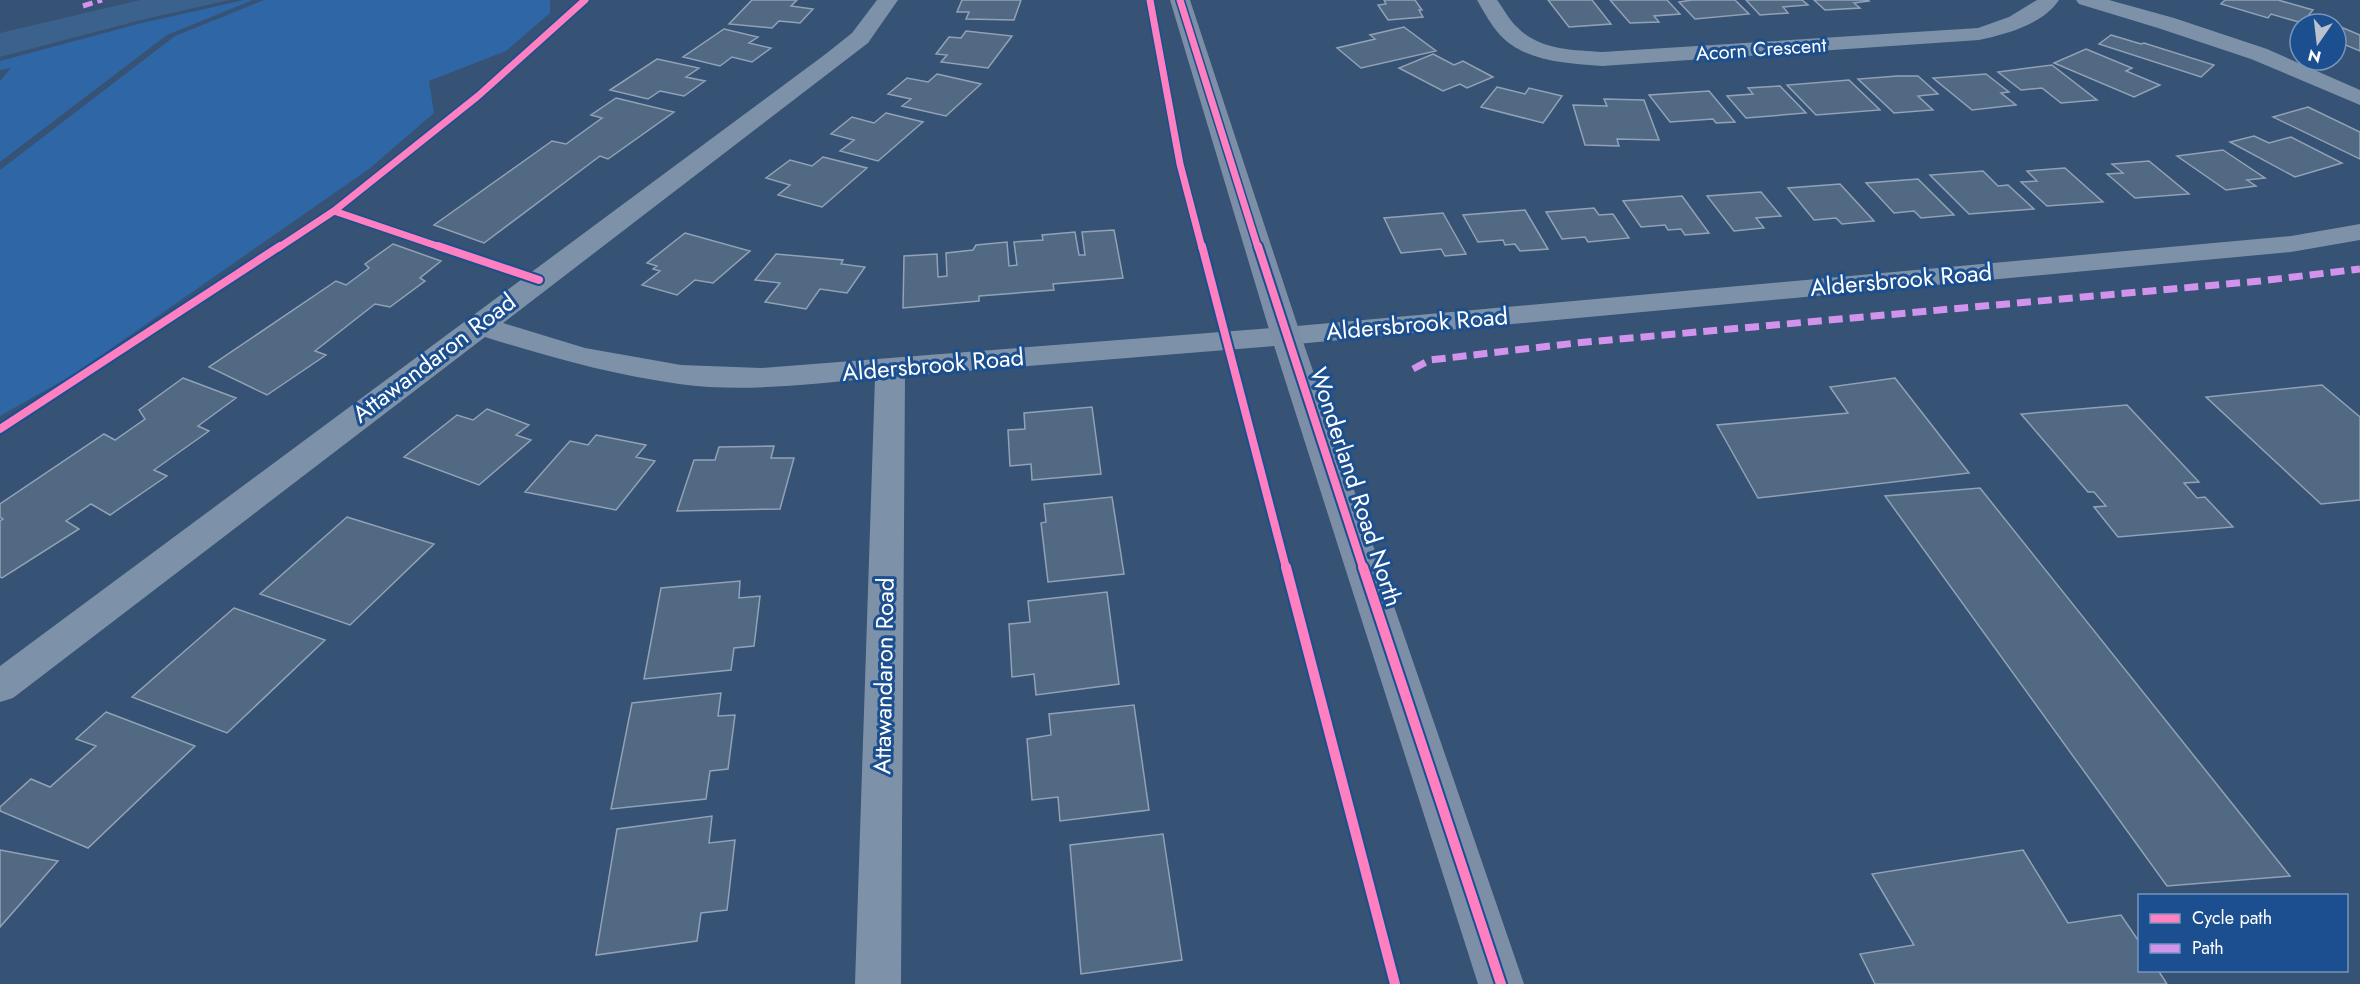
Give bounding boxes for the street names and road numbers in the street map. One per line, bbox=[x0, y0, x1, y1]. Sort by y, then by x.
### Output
street label: Acorn Crescent bbox=[1695, 30, 1827, 69]
street label: Aldersbrook Road bbox=[1808, 254, 1993, 305]
street label: Attawandaron Road bbox=[344, 284, 523, 431]
street label: Aldersbrook Road bbox=[1324, 298, 1509, 349]
street label: Aldersbrook Road bbox=[840, 339, 1025, 390]
street label: Wonderland Road North bbox=[1301, 363, 1412, 611]
street label: Attawandaron Road bbox=[864, 577, 903, 775]

